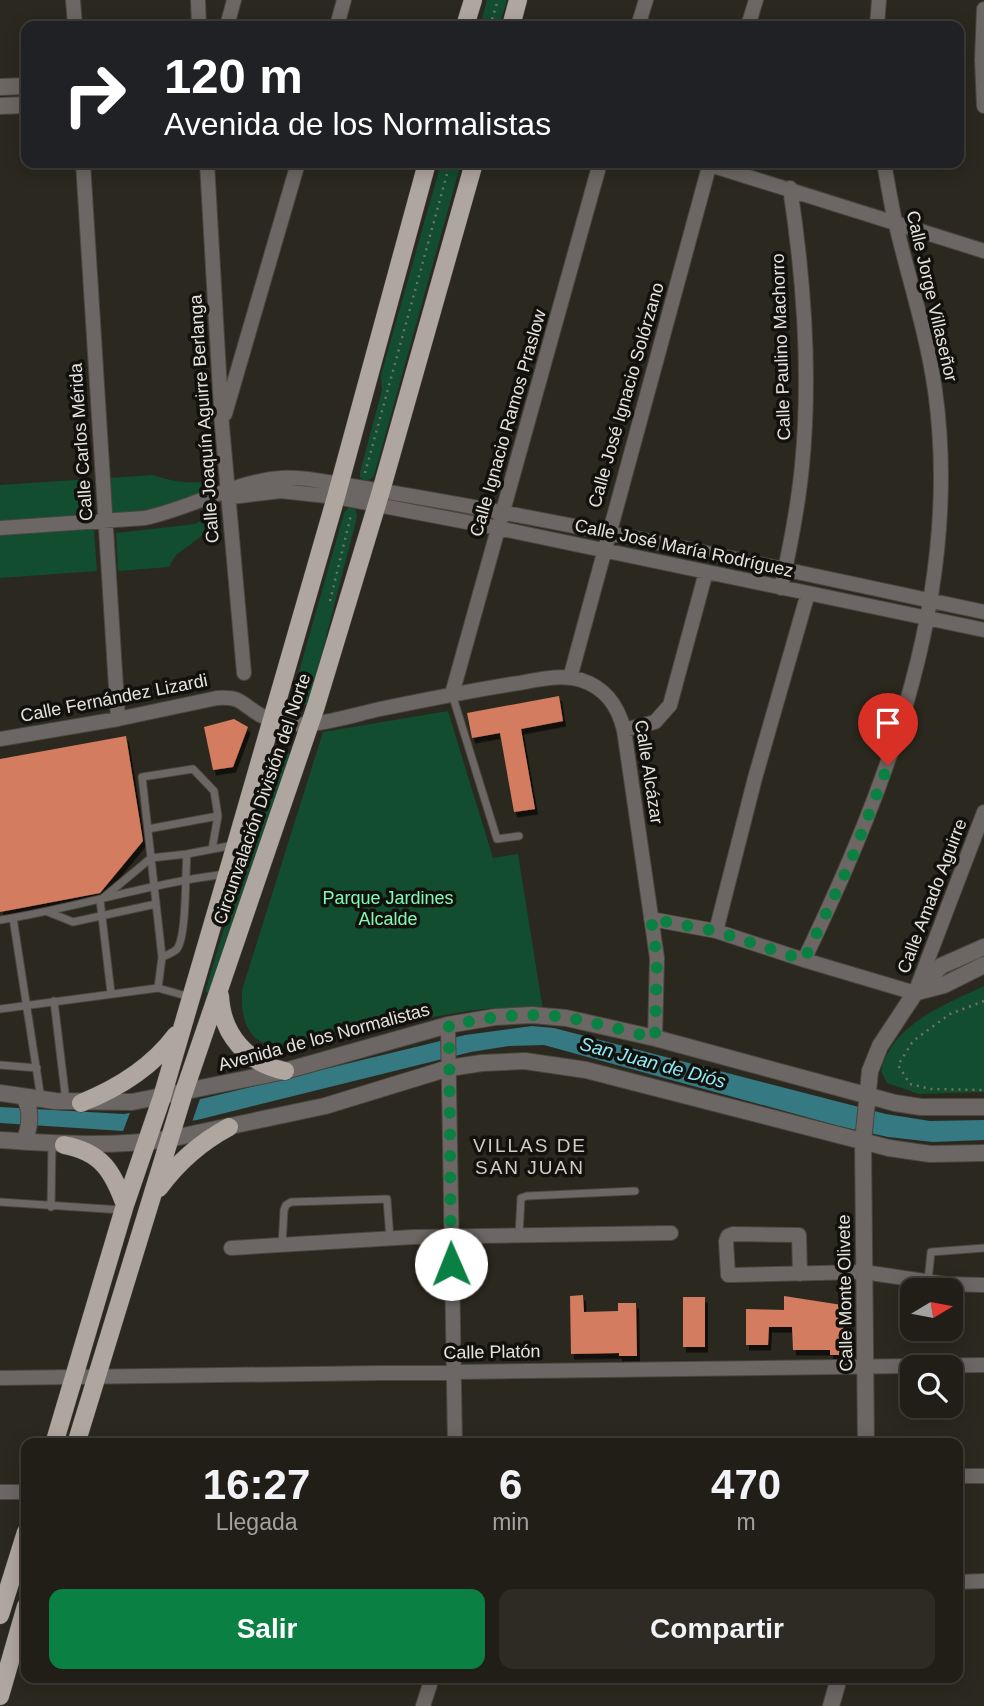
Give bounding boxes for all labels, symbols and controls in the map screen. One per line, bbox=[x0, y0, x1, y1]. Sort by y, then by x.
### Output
icon: right bbox=[49, 49, 140, 140]
text: 120 m bbox=[164, 49, 303, 103]
text: Avenida de los Normalistas bbox=[164, 106, 551, 142]
street label: Calle Jorge Villaseñor bbox=[903, 209, 961, 383]
street label: Calle Paulino Machorro bbox=[768, 253, 794, 441]
street label: Calle José Ignacio Solórzano bbox=[584, 280, 668, 510]
street label: Calle Joaquín Aguirre Berlanga bbox=[185, 293, 223, 544]
street label: Calle Ignacio Ramos Praslow bbox=[466, 306, 550, 539]
street label: Calle Carlos Mérida bbox=[65, 361, 96, 522]
street label: Calle José María Rodríguez bbox=[573, 515, 795, 581]
street label: Calle Fernández Lizardi bbox=[19, 670, 209, 726]
street label: Circunvalación División del Norte bbox=[210, 671, 314, 927]
pin bbox=[858, 693, 918, 765]
icon: arrive bbox=[869, 704, 907, 742]
street label: Calle Alcázar bbox=[631, 719, 667, 825]
street label: Calle Amado Aguirre bbox=[893, 816, 971, 976]
park label: Parque Jardines Alcalde bbox=[322, 888, 454, 929]
street label: Avenida de los Normalistas bbox=[216, 999, 432, 1075]
water label: San Juan de Diós bbox=[578, 1033, 729, 1092]
district label: VILLAS DE SAN JUAN bbox=[473, 1135, 587, 1178]
street label: Calle Monte Olivete bbox=[834, 1214, 856, 1372]
position arrow bbox=[414, 1227, 488, 1301]
north arrow bbox=[900, 1278, 962, 1340]
map controls bbox=[900, 1278, 963, 1418]
street label: Calle Platón bbox=[443, 1341, 541, 1363]
button: search bbox=[900, 1355, 963, 1418]
text: 16:27 bbox=[203, 1461, 310, 1508]
text: 6 bbox=[499, 1461, 522, 1508]
text: 470 bbox=[711, 1461, 781, 1508]
text: Llegada bbox=[216, 1509, 298, 1535]
text: min bbox=[492, 1509, 529, 1535]
text: m bbox=[737, 1509, 756, 1535]
button: Salir bbox=[49, 1589, 485, 1669]
button: Compartir bbox=[499, 1589, 935, 1669]

